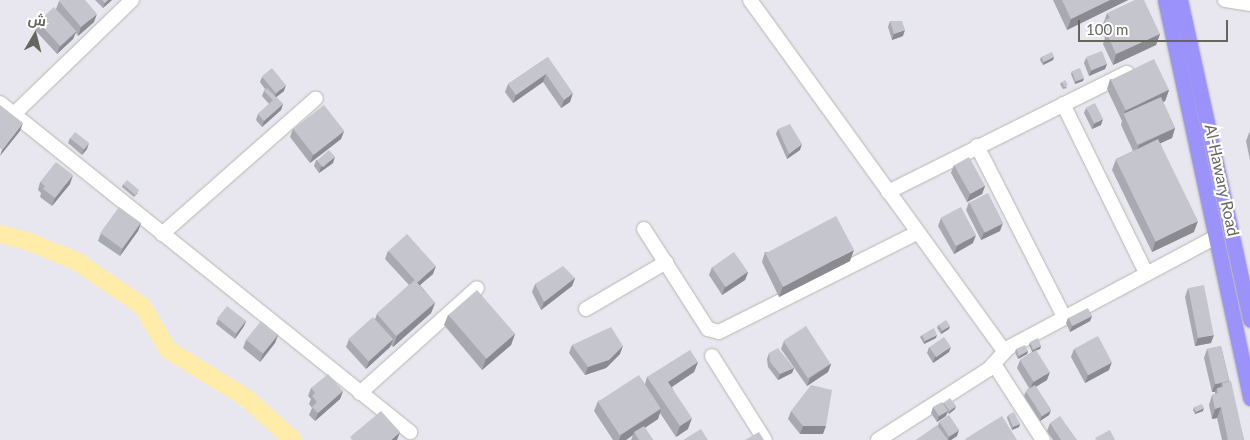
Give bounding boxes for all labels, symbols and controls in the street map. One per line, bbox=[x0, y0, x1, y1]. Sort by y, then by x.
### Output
north arrow bbox=[10, 10, 60, 60]
text: ش bbox=[27, 10, 47, 29]
scale bar bbox=[1080, 10, 1230, 42]
text: 100 m bbox=[1086, 20, 1128, 38]
street label: Al-Hawary Road bbox=[1201, 122, 1243, 238]

